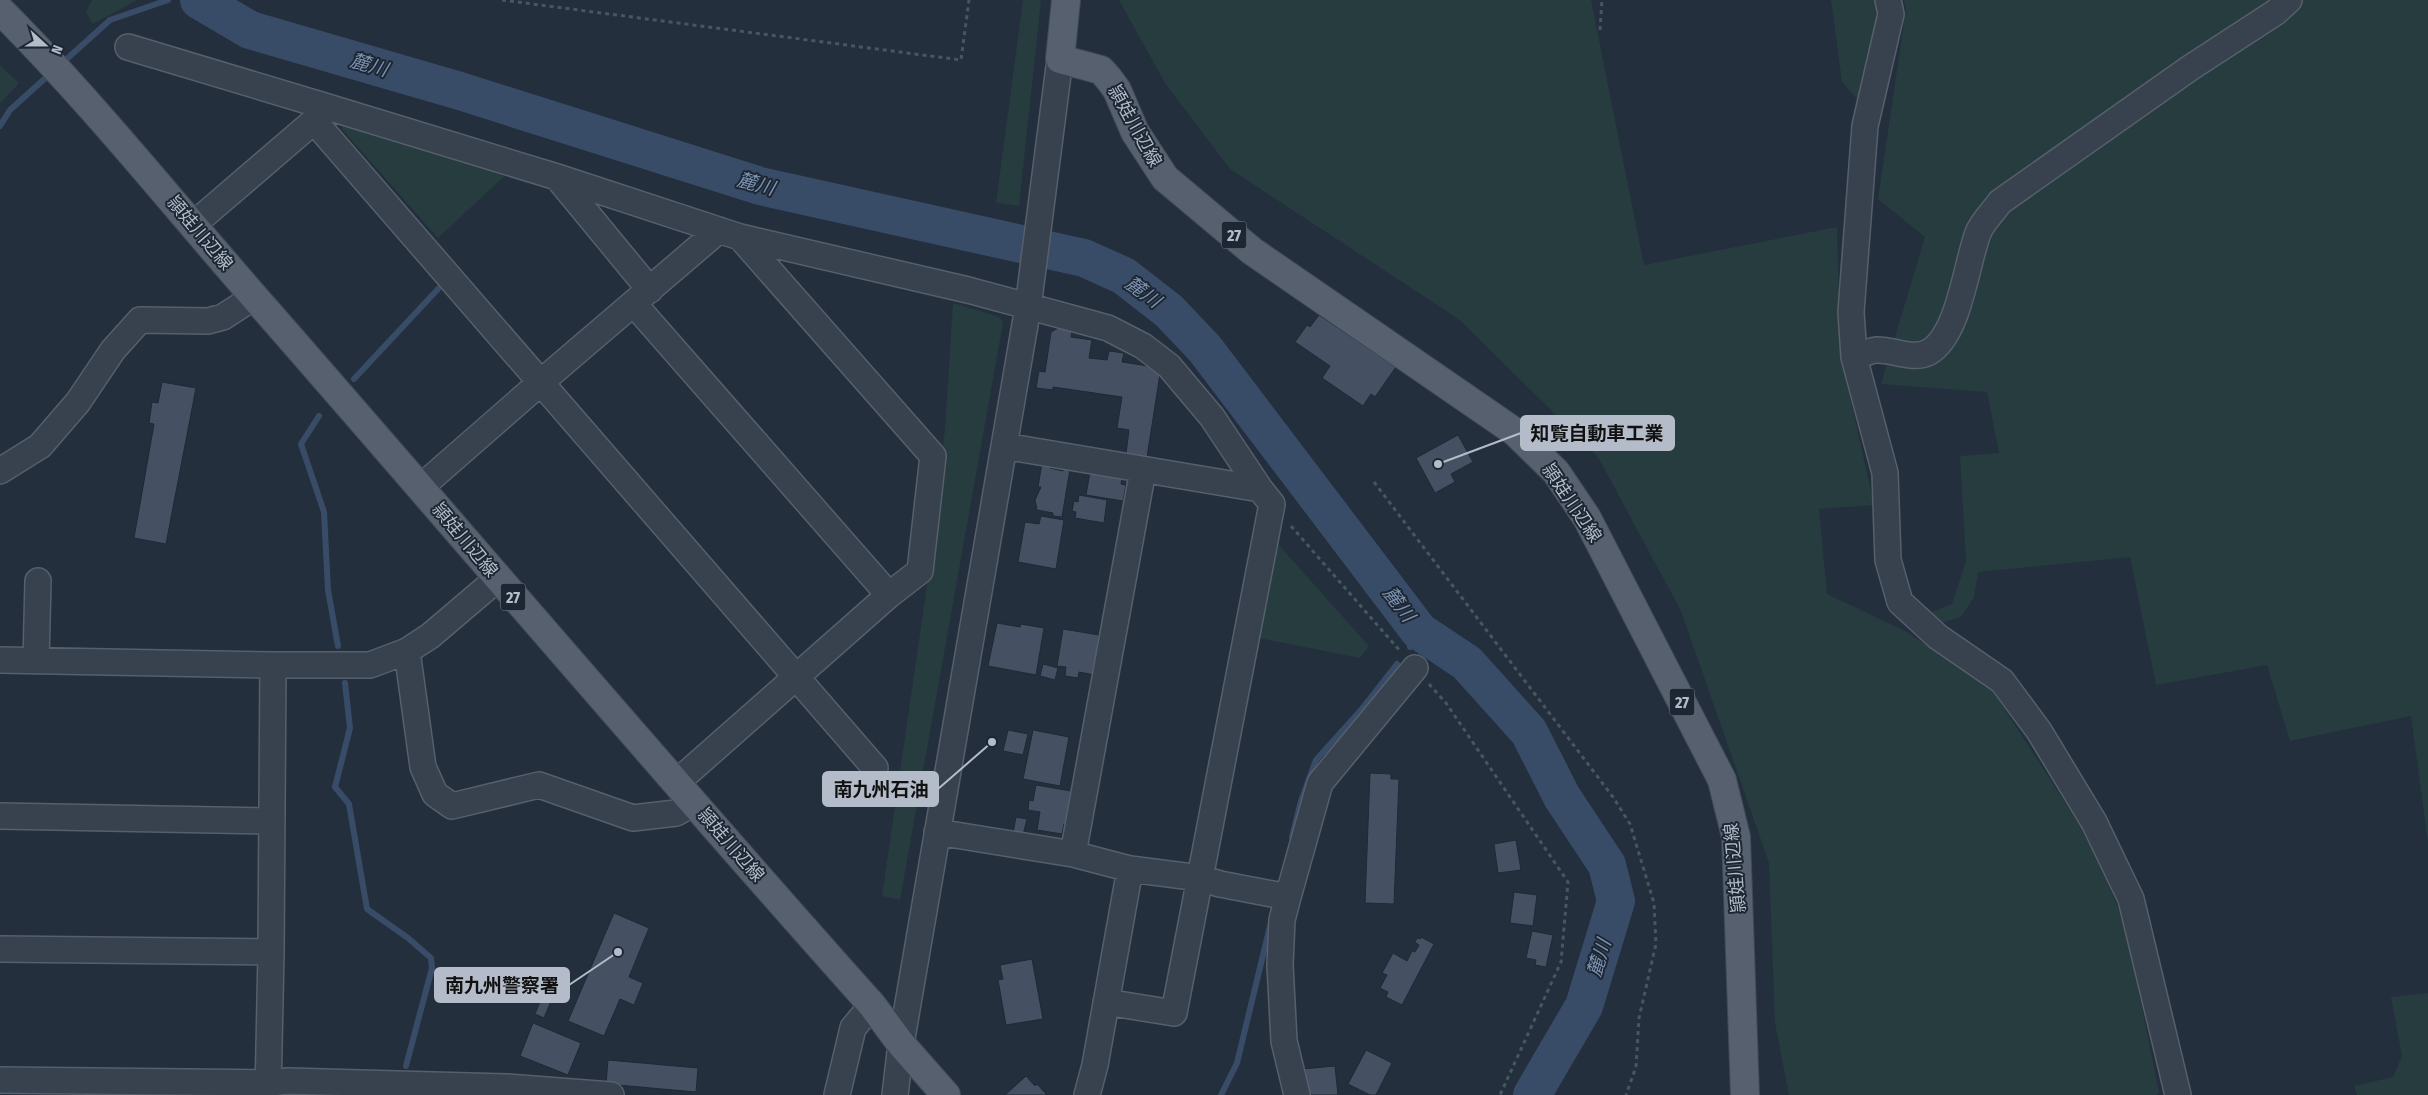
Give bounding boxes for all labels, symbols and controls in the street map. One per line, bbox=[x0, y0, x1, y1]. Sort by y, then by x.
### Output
north arrow bbox=[20, 20, 70, 70]
text: N bbox=[47, 43, 66, 56]
water label: 麓川 bbox=[348, 49, 392, 82]
street label: 頴娃川辺線 bbox=[1104, 81, 1166, 171]
water label: 麓川 bbox=[735, 168, 779, 201]
street label: 頴娃川辺線 bbox=[163, 191, 237, 275]
road number: 27 bbox=[1222, 222, 1246, 248]
water label: 麓川 bbox=[1121, 272, 1167, 314]
callout: 知覧自動車工業 bbox=[1521, 416, 1674, 450]
text: 知覧自動車工業 bbox=[1530, 422, 1664, 445]
street label: 頴娃川辺線 bbox=[1538, 460, 1606, 546]
street label: 頴娃川辺線 bbox=[428, 498, 502, 582]
water label: 麓川 bbox=[1378, 582, 1421, 628]
road number: 27 bbox=[500, 584, 526, 610]
road number: 27 bbox=[1670, 689, 1694, 716]
callout: 南九州石油 bbox=[823, 772, 938, 806]
text: 南九州石油 bbox=[833, 778, 929, 801]
street label: 頴娃川辺線 bbox=[693, 804, 769, 886]
street label: 頴娃川辺線 bbox=[1720, 822, 1750, 914]
water label: 麓川 bbox=[1582, 935, 1616, 980]
callout: 南九州警察署 bbox=[435, 968, 569, 1002]
text: 南九州警察署 bbox=[445, 974, 559, 997]

